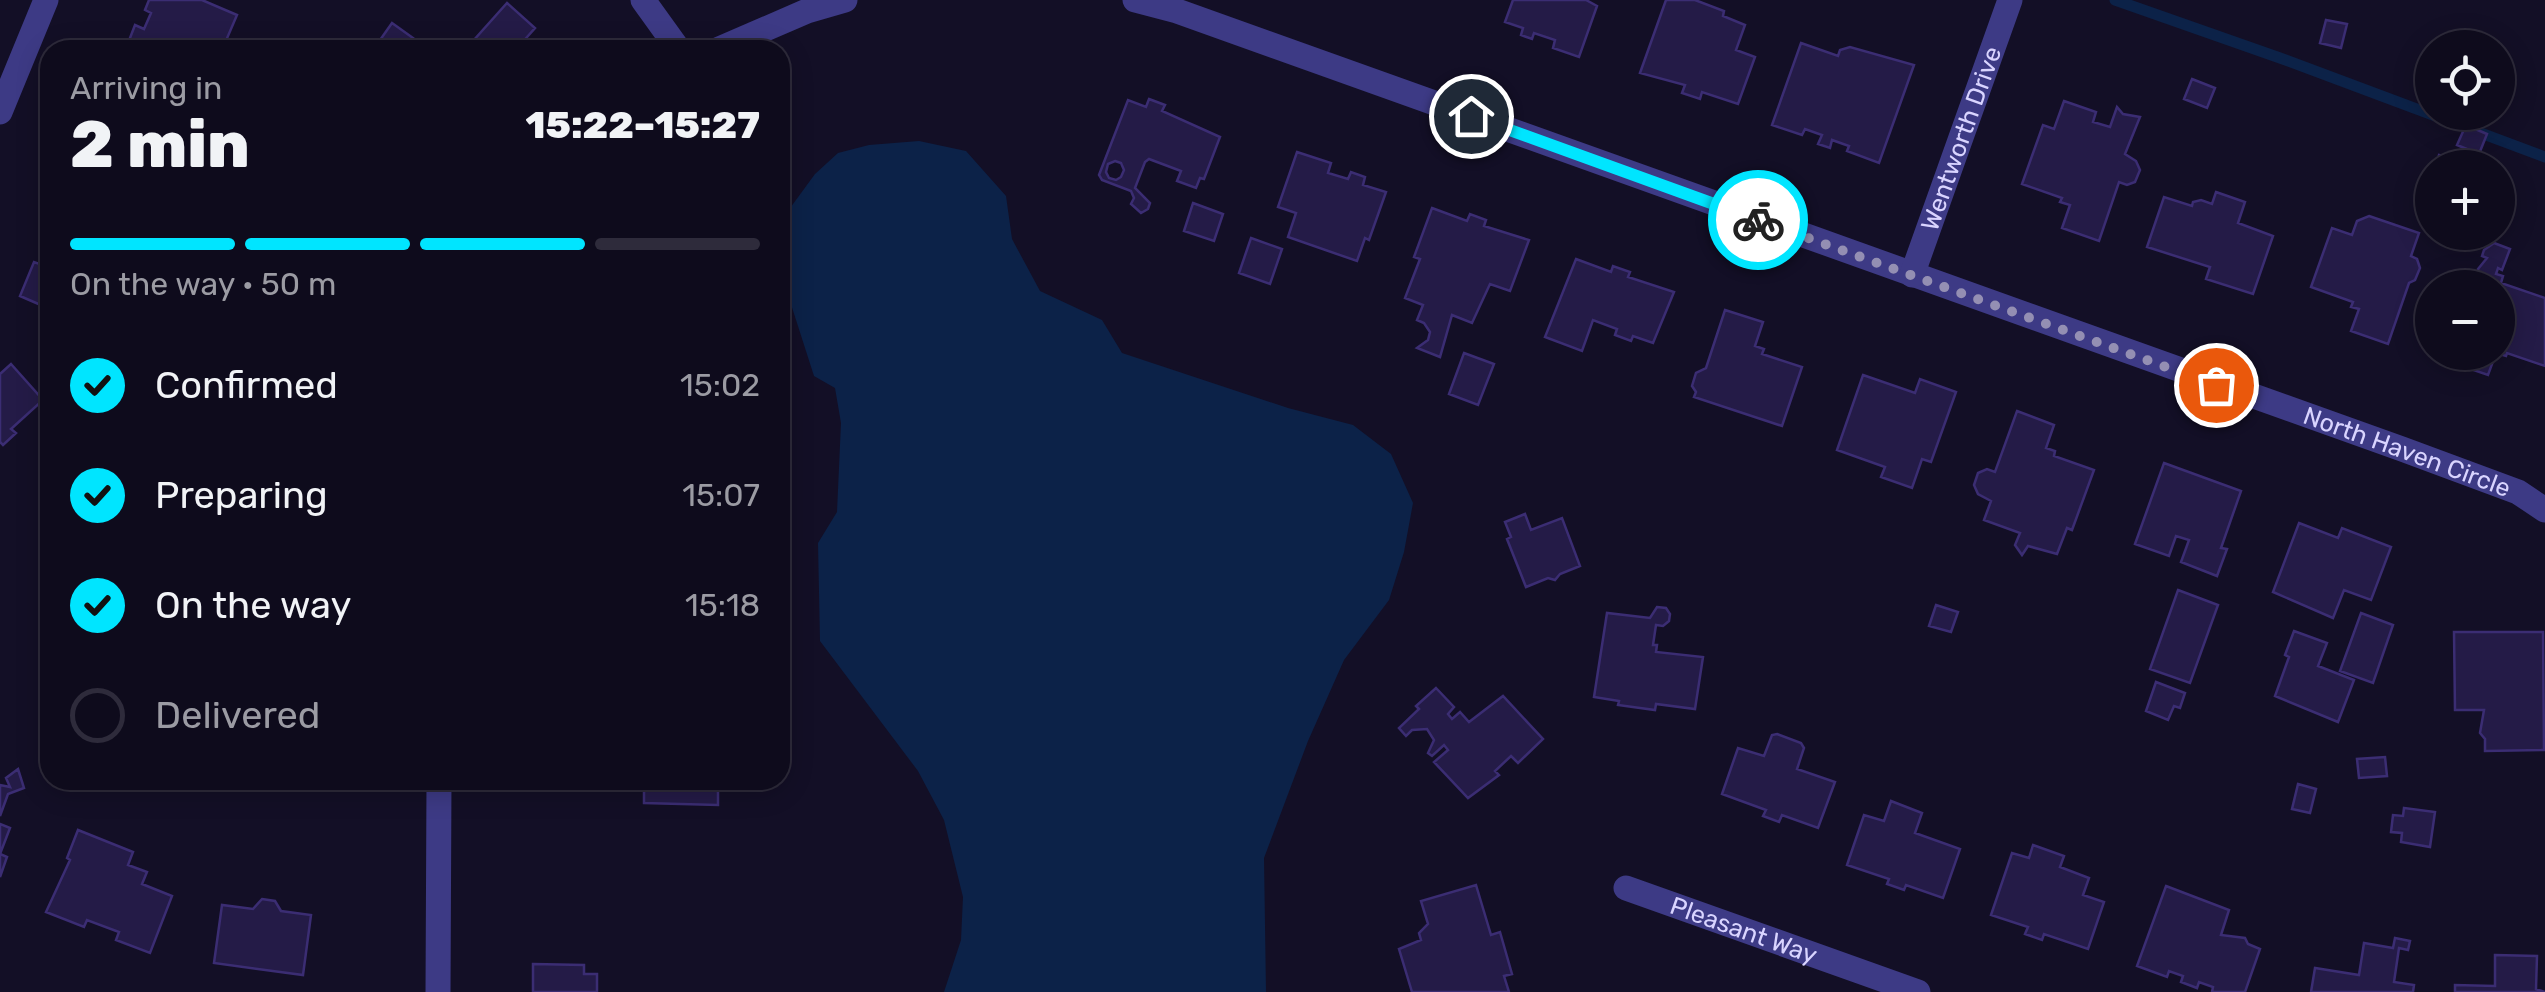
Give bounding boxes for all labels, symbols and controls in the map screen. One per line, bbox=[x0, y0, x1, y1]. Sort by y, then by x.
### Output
map controls bbox=[2415, 30, 2515, 370]
button: locate bbox=[2415, 30, 2515, 130]
street label: Wentworth Drive bbox=[1915, 43, 2007, 234]
text: Arriving in bbox=[70, 69, 222, 107]
pin bbox=[1429, 74, 1514, 159]
icon: home bbox=[1444, 89, 1499, 144]
text: 15:22–15:27 bbox=[526, 102, 760, 148]
text: 2 min bbox=[70, 106, 250, 183]
button: + bbox=[2415, 150, 2515, 250]
courier bbox=[1708, 170, 1808, 270]
icon: bike bbox=[1731, 193, 1786, 248]
text: On the way · 50 m bbox=[70, 265, 336, 303]
button: − bbox=[2415, 270, 2515, 370]
pin bbox=[2174, 343, 2259, 428]
icon: check bbox=[70, 358, 125, 413]
icon: bag bbox=[2189, 358, 2244, 413]
text: Confirmed bbox=[155, 362, 338, 408]
text: 15:02 bbox=[680, 366, 760, 404]
street label: North Haven Circle bbox=[2299, 401, 2515, 503]
icon: check bbox=[70, 468, 125, 523]
text: Preparing bbox=[155, 472, 328, 518]
text: 15:07 bbox=[682, 476, 760, 514]
icon: check bbox=[70, 578, 125, 633]
text: On the way bbox=[155, 582, 351, 628]
text: 15:18 bbox=[685, 586, 760, 624]
text: Delivered bbox=[155, 692, 320, 738]
street label: Pleasant Way bbox=[1666, 891, 1821, 970]

